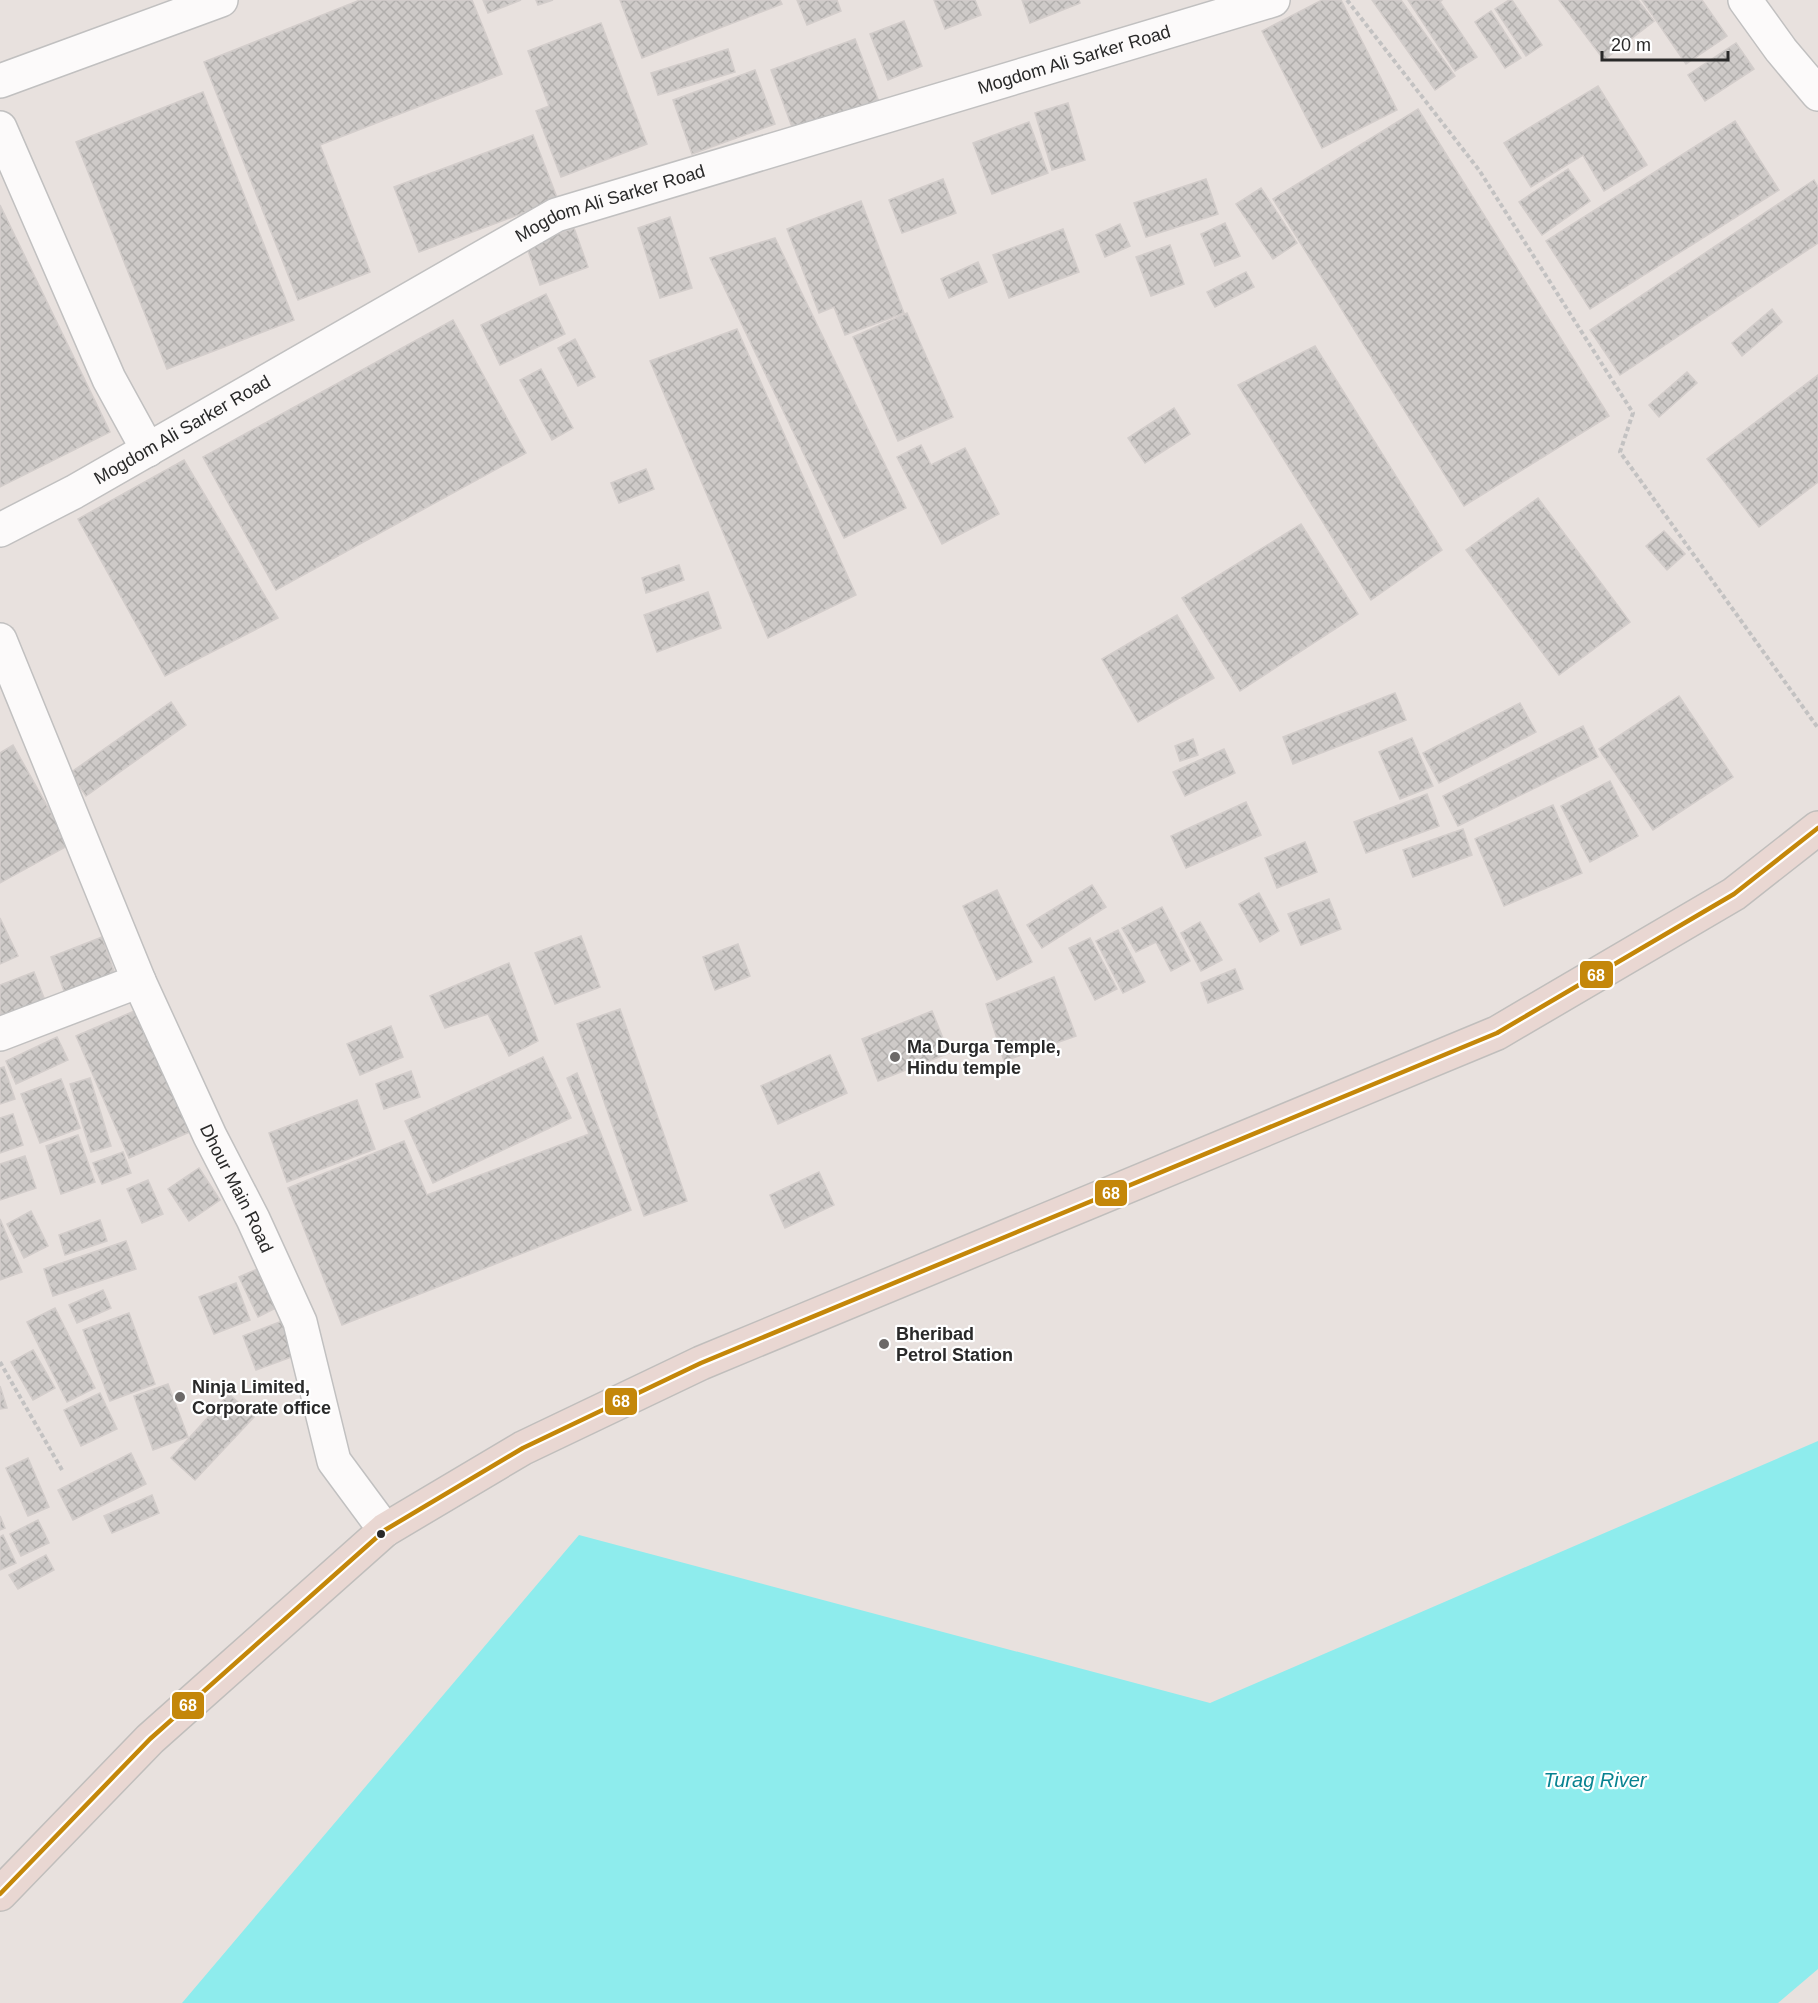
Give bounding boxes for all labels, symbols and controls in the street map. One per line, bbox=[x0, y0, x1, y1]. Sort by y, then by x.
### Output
street label: Mogdom Ali Sarker Road bbox=[975, 21, 1173, 98]
scale bar bbox=[1602, 24, 1728, 62]
text: 20 m bbox=[1611, 35, 1651, 55]
street label: Mogdom Ali Sarker Road bbox=[512, 161, 707, 246]
street label: Mogdom Ali Sarker Road bbox=[90, 371, 274, 488]
line badge: 68 bbox=[1579, 960, 1614, 989]
text: 68 bbox=[1587, 967, 1605, 984]
place label: Ma Durga Temple, Hindu temple bbox=[907, 1037, 1061, 1078]
marker: Ma Durga Temple, Hindu temple bbox=[888, 1050, 902, 1064]
street label: Dhour Main Road bbox=[196, 1121, 277, 1256]
line badge: 68 bbox=[1094, 1179, 1128, 1207]
text: 68 bbox=[1102, 1185, 1120, 1202]
place label: Bheribad Petrol Station bbox=[896, 1324, 1013, 1365]
marker: Bheribad Petrol Station bbox=[877, 1337, 891, 1351]
place label: Ninja Limited, Corporate office bbox=[192, 1377, 331, 1418]
line badge: 68 bbox=[604, 1387, 638, 1416]
marker: Ninja Limited, Corporate office bbox=[173, 1390, 187, 1404]
text: 68 bbox=[612, 1393, 630, 1410]
unlabelled marker bbox=[375, 1528, 387, 1540]
line badge: 68 bbox=[171, 1691, 205, 1720]
text: 68 bbox=[179, 1697, 197, 1714]
water label: Turag River bbox=[1544, 1769, 1648, 1791]

